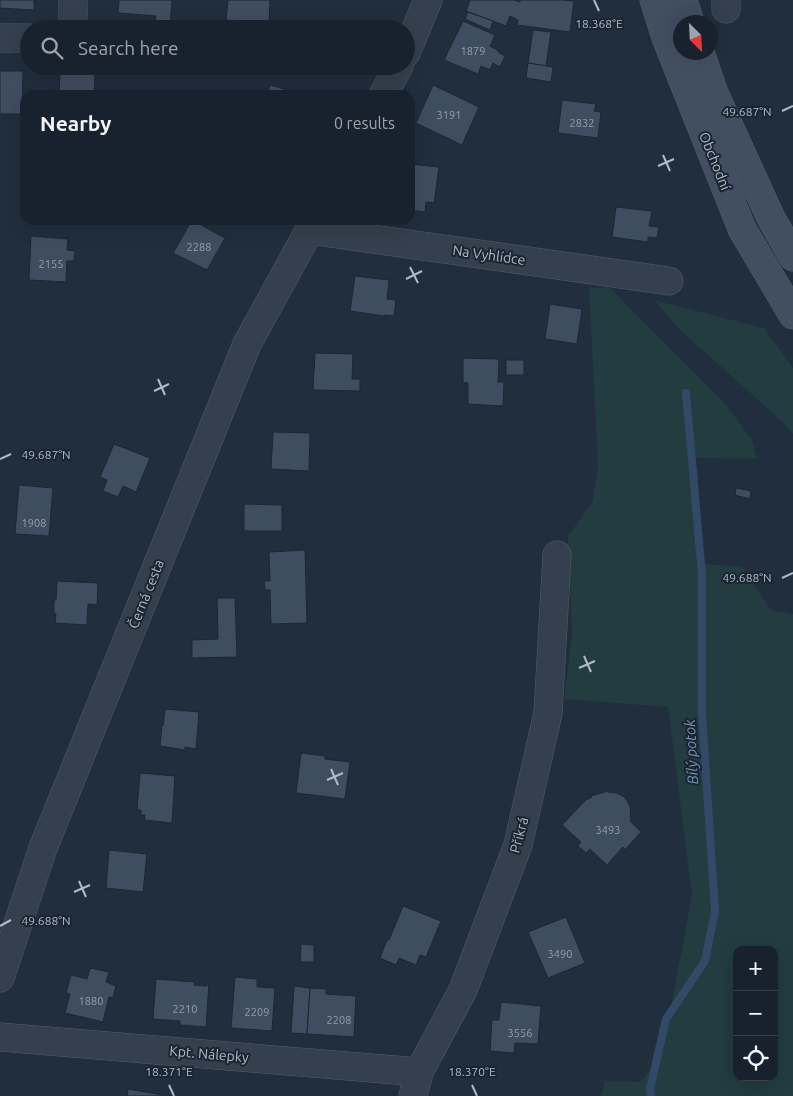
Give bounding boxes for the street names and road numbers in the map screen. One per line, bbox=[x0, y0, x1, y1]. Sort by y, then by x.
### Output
street label: Obchodní bbox=[696, 130, 734, 193]
street label: Na Vyhlídce bbox=[451, 242, 527, 268]
street label: Černá cesta bbox=[124, 557, 167, 631]
street label: Příkrá bbox=[507, 815, 531, 855]
street label: Kpt. Nálepky bbox=[169, 1043, 250, 1065]

